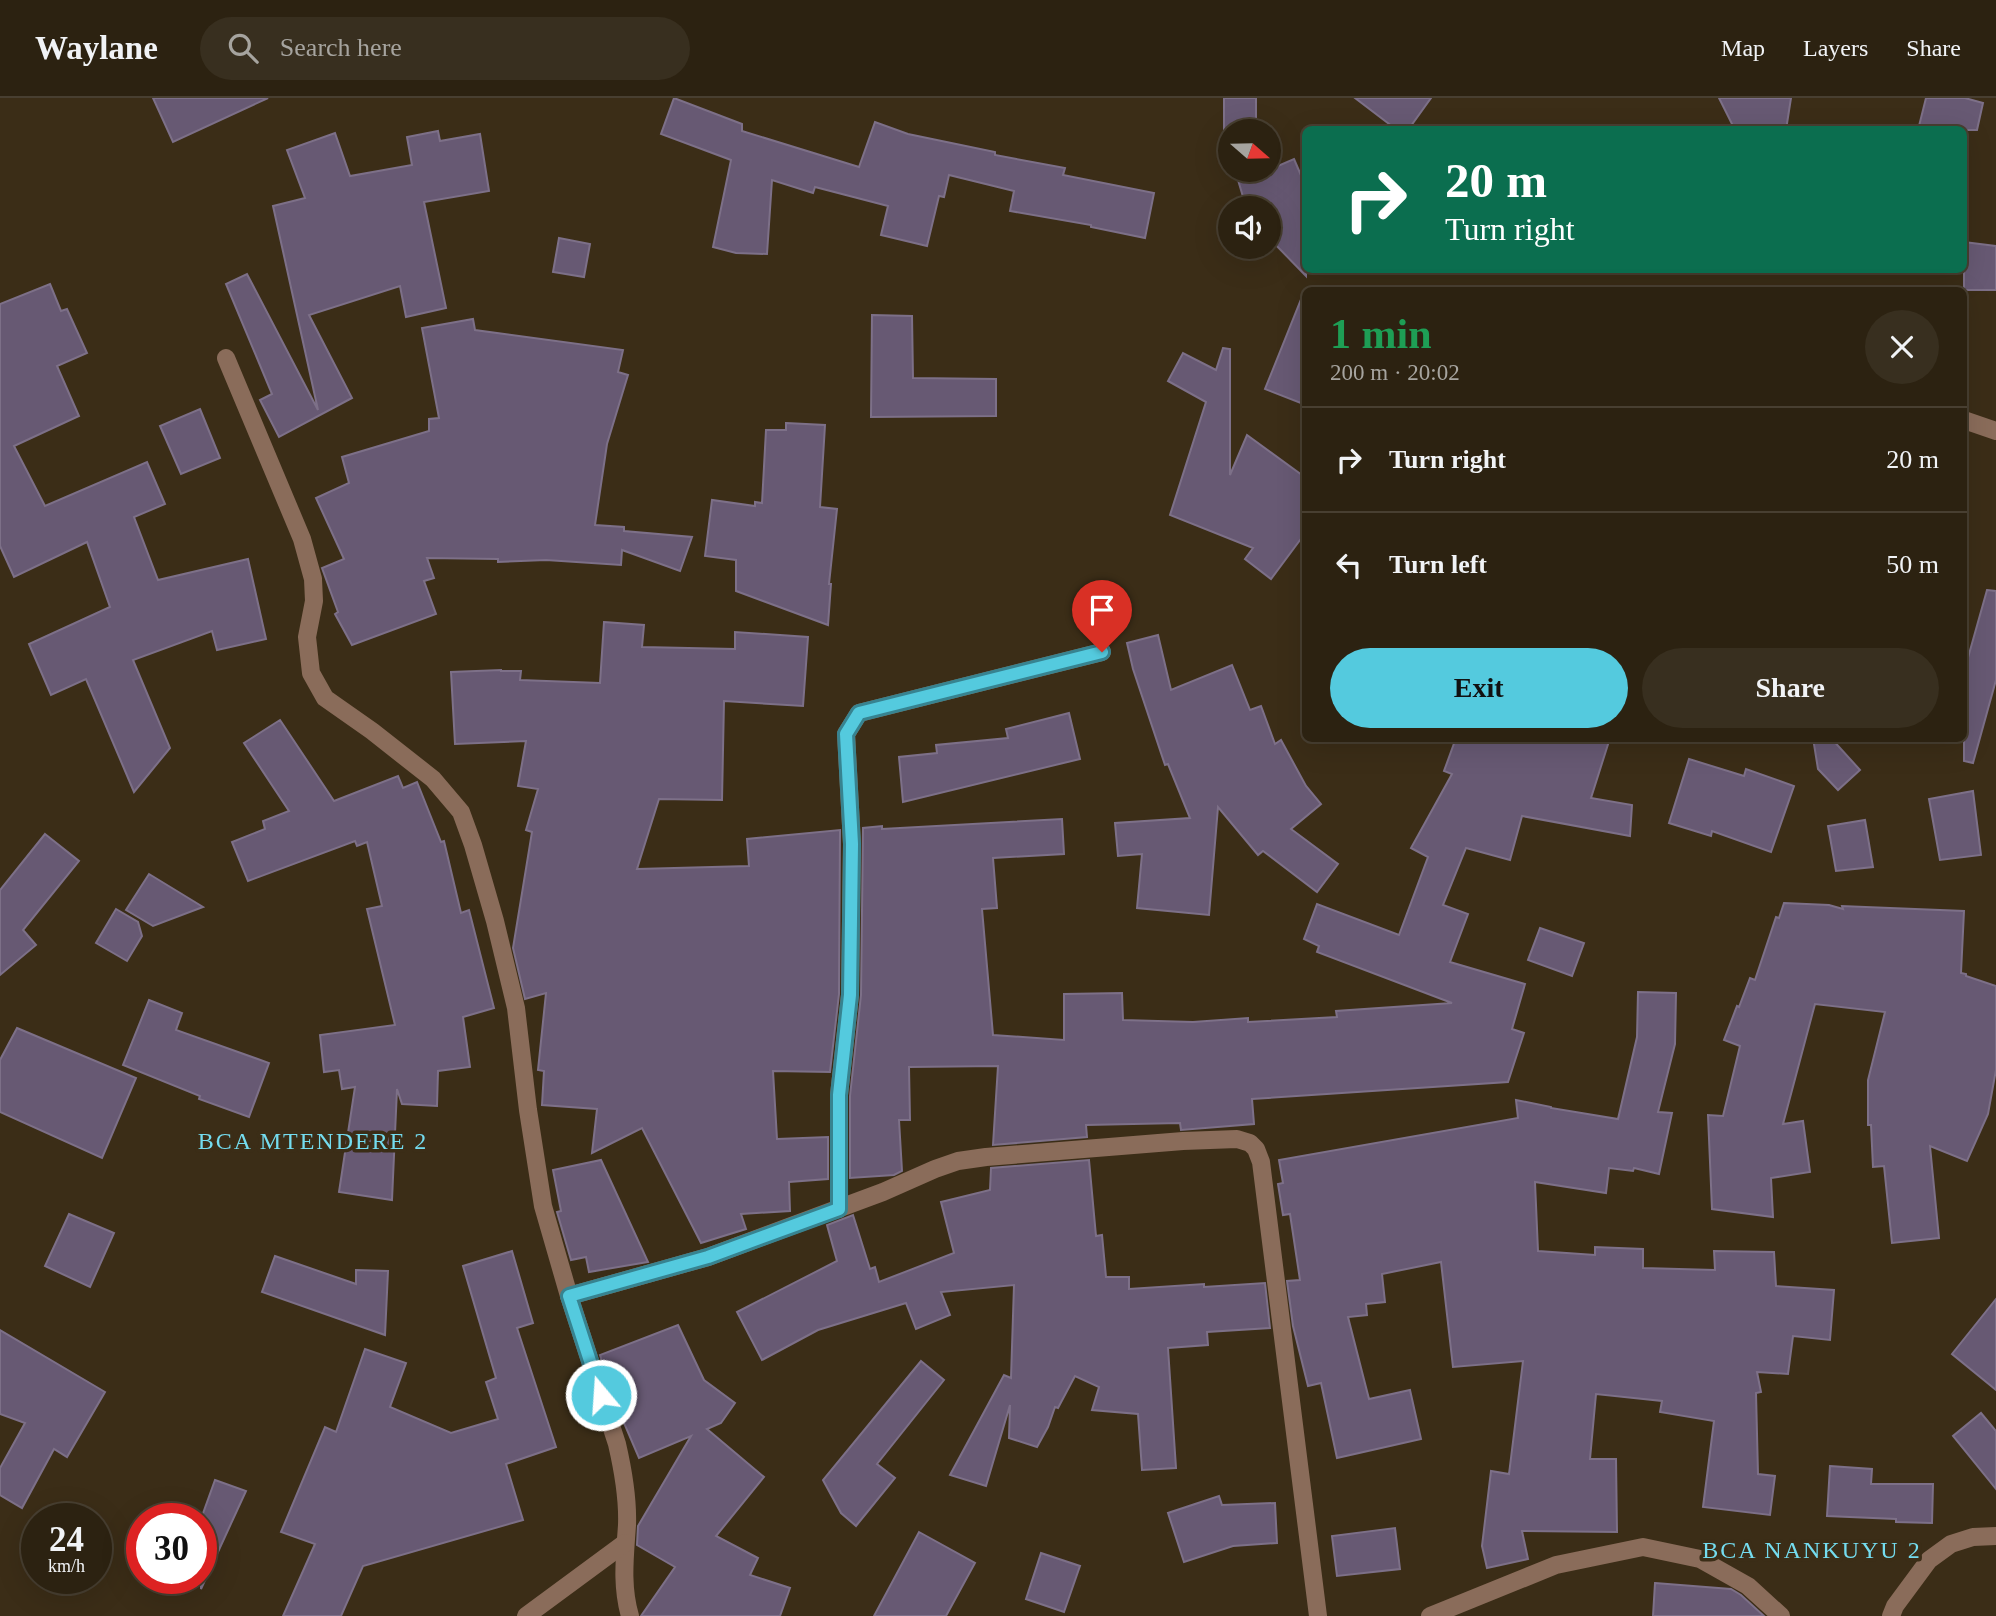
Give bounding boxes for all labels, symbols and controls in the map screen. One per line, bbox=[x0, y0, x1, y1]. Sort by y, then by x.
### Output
search box bbox=[200, 17, 690, 80]
icon: search bbox=[224, 29, 262, 67]
text: Waylane bbox=[35, 30, 158, 66]
text: Search here bbox=[280, 33, 402, 62]
text: Map bbox=[1721, 35, 1765, 61]
text: Layers bbox=[1803, 35, 1868, 61]
text: Share bbox=[1906, 35, 1961, 61]
north arrow bbox=[1218, 119, 1281, 182]
map controls bbox=[1218, 119, 1281, 259]
text: 20 m bbox=[1445, 153, 1547, 208]
icon: right bbox=[1330, 154, 1421, 245]
button: sound bbox=[1218, 196, 1281, 259]
text: Turn right bbox=[1445, 211, 1575, 247]
button: close bbox=[1865, 310, 1939, 384]
text: 1 min bbox=[1330, 311, 1432, 357]
text: 200 m · 20:02 bbox=[1330, 360, 1460, 385]
icon: right bbox=[1330, 441, 1368, 479]
text: Turn right bbox=[1389, 445, 1506, 474]
text: 20 m bbox=[1886, 445, 1939, 474]
icon: left bbox=[1330, 546, 1368, 584]
text: Turn left bbox=[1389, 550, 1487, 579]
text: 50 m bbox=[1886, 550, 1939, 579]
pin bbox=[1072, 580, 1132, 652]
icon: arrive bbox=[1083, 591, 1121, 629]
button: Exit bbox=[1330, 648, 1628, 728]
button: Share bbox=[1642, 648, 1939, 728]
district label: BCA MTENDERE 2 bbox=[198, 1128, 428, 1154]
position arrow bbox=[564, 1358, 638, 1432]
speed limit sign: 30 bbox=[126, 1503, 217, 1594]
text: 24 bbox=[49, 1520, 84, 1559]
district label: BCA NANKUYU 2 bbox=[1702, 1537, 1922, 1563]
text: km/h bbox=[48, 1556, 85, 1576]

